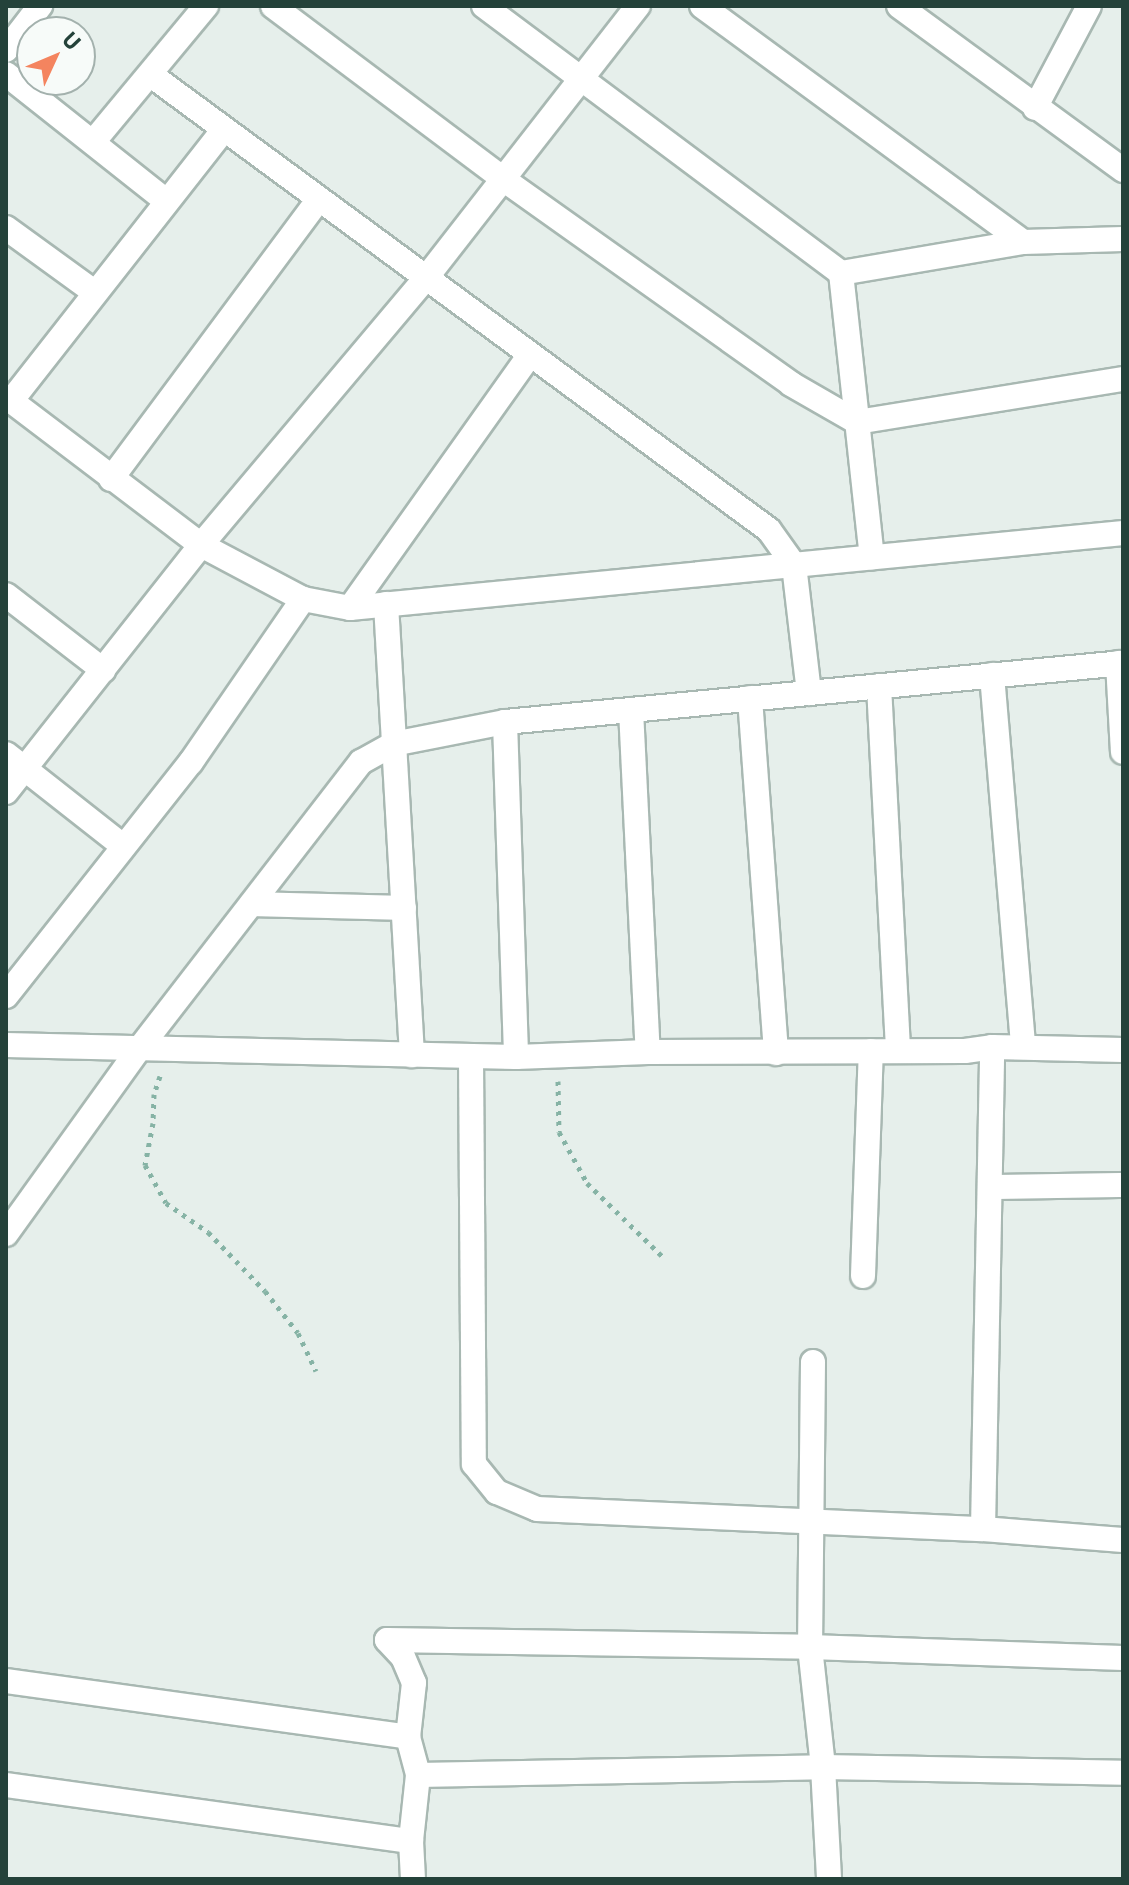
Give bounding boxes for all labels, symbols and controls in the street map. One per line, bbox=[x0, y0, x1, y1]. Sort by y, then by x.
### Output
north arrow bbox=[16, 16, 96, 96]
text: U bbox=[56, 25, 88, 56]

